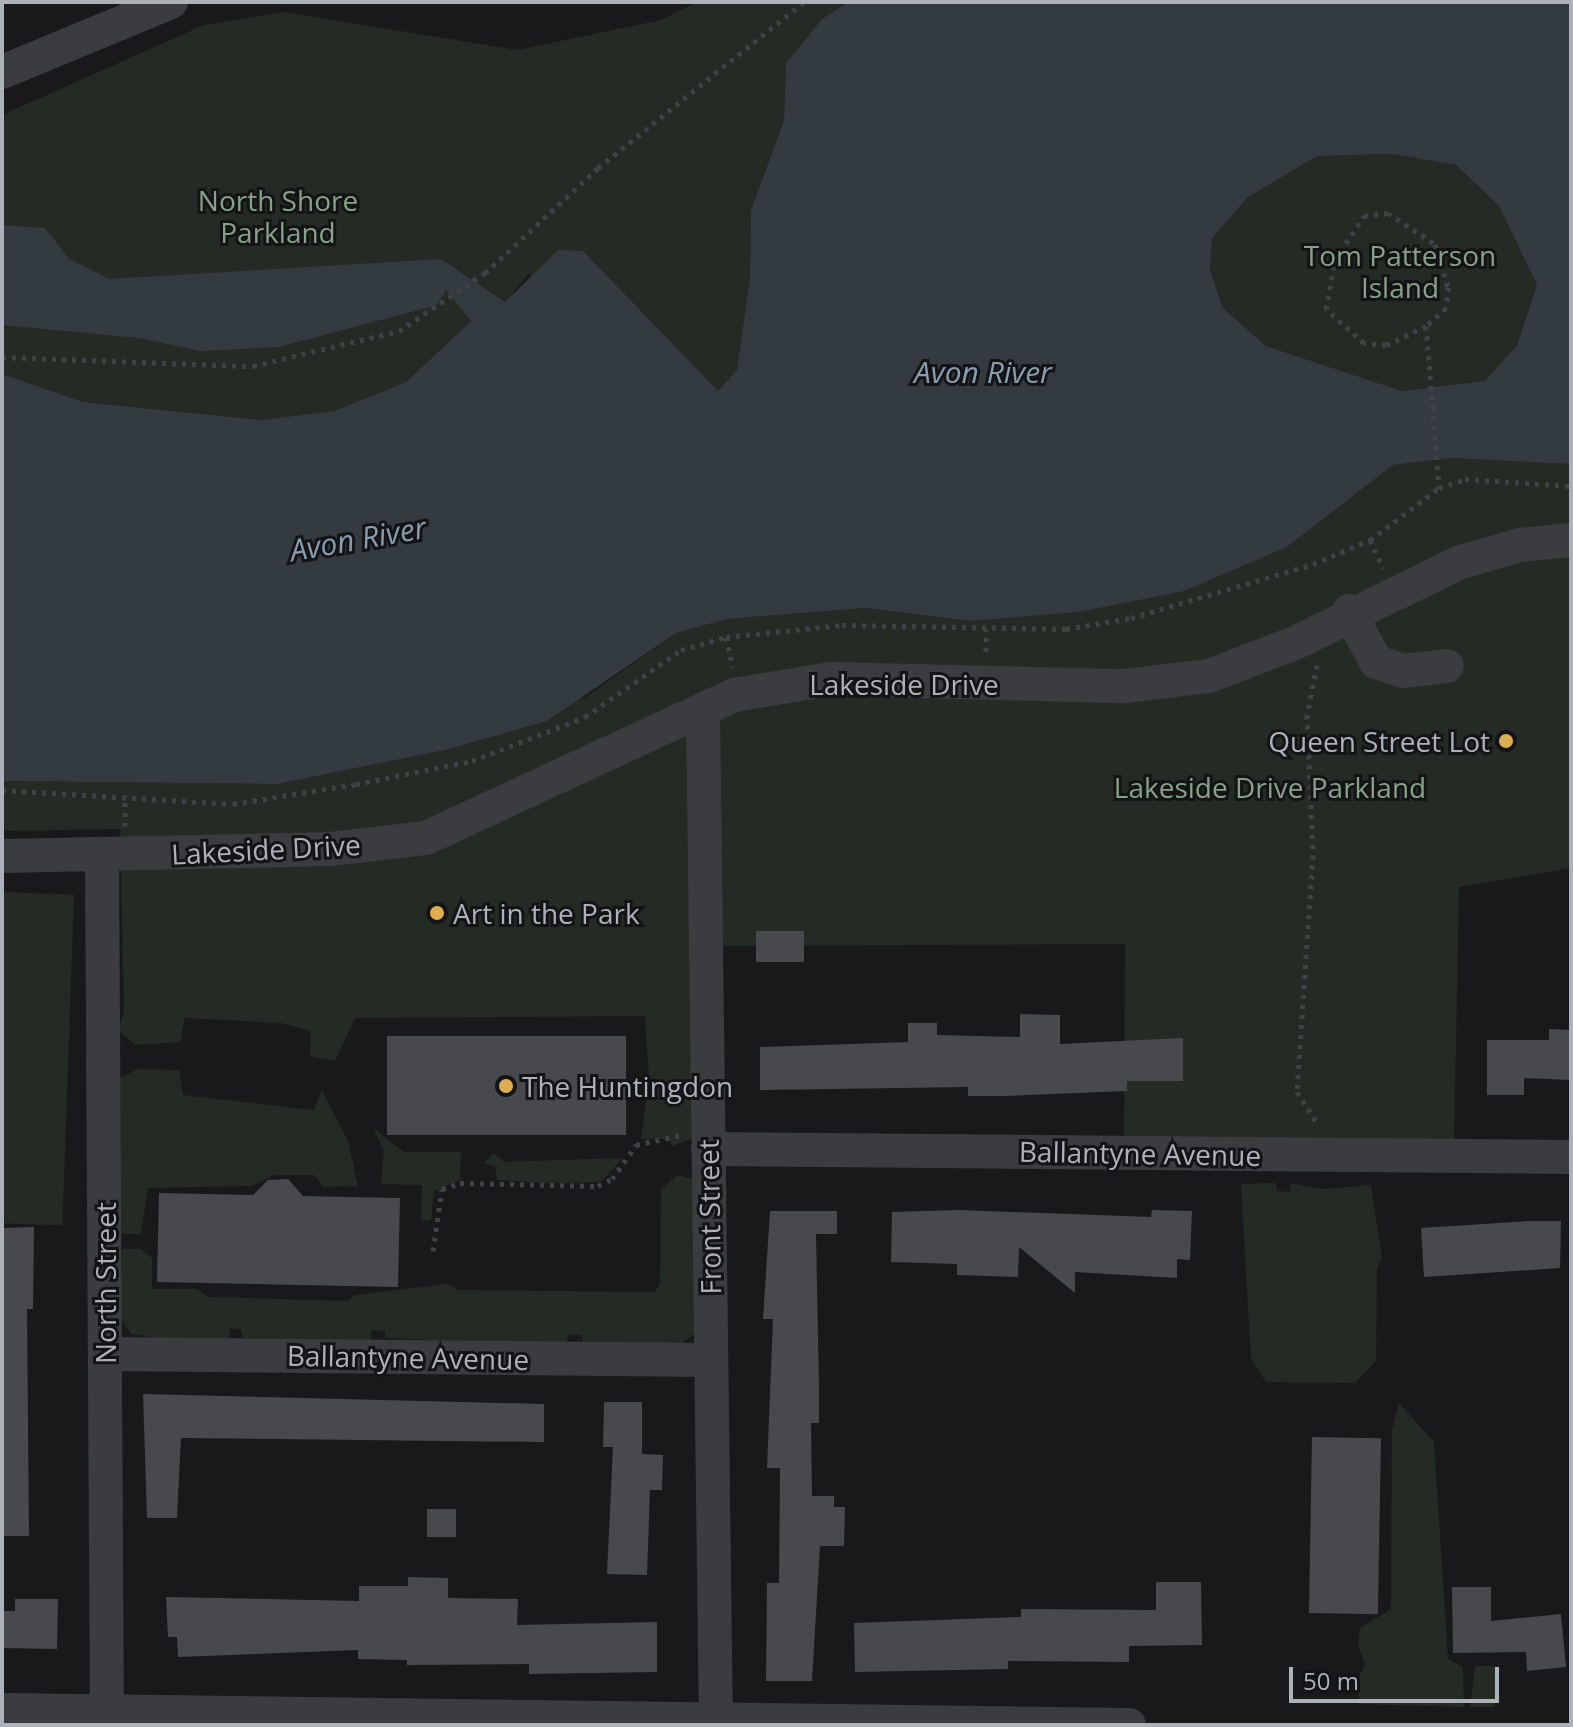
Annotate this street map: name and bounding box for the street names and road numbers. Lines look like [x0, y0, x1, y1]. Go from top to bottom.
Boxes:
street label: Lakeside Drive [809, 667, 999, 701]
street label: Lakeside Drive [170, 827, 362, 871]
street label: Ballantyne Avenue [1019, 1134, 1261, 1172]
street label: Front Street [691, 1139, 727, 1295]
street label: North Street [88, 1202, 122, 1364]
street label: Ballantyne Avenue [287, 1338, 529, 1376]

